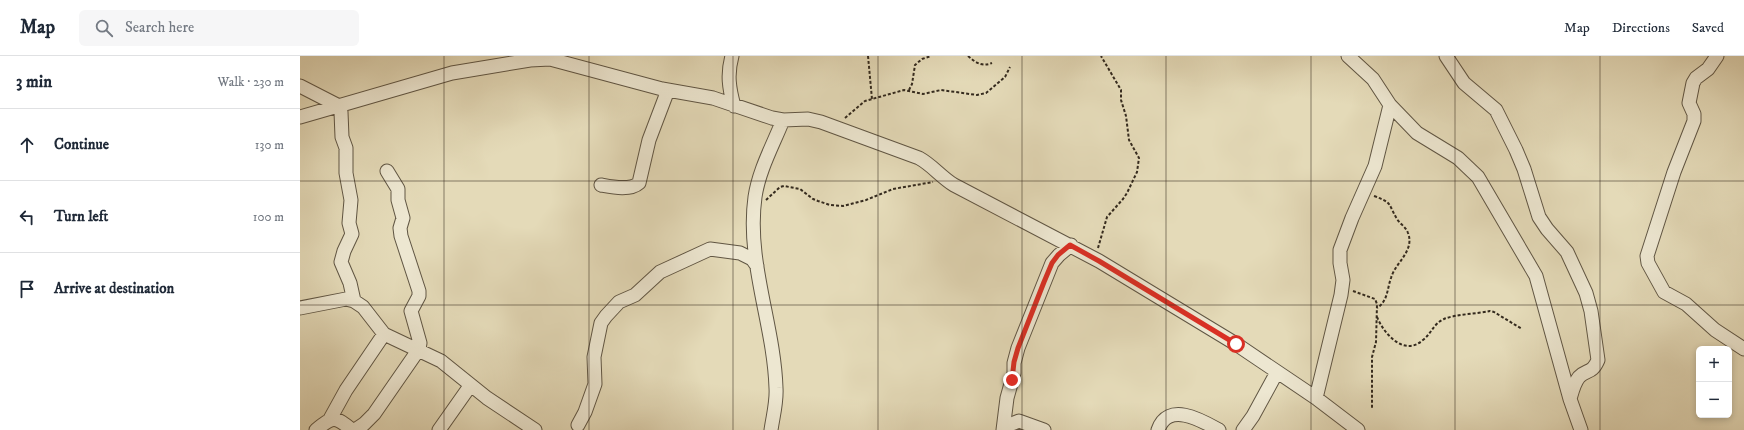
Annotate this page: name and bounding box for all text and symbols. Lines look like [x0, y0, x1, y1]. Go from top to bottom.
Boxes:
search box [79, 10, 359, 46]
text: Map [20, 16, 55, 39]
icon: search [93, 17, 115, 39]
text: Search here [125, 18, 194, 37]
text: Map [1564, 19, 1590, 37]
text: Directions [1612, 19, 1670, 37]
text: Saved [1692, 19, 1724, 37]
text: 3 min [16, 71, 52, 93]
text: Walk · 230 m [218, 74, 284, 90]
icon: ahead [16, 134, 38, 156]
text: Continue [54, 135, 109, 154]
text: 130 m [255, 137, 284, 153]
icon: left [16, 206, 38, 228]
text: Turn left [54, 207, 108, 226]
text: 100 m [253, 209, 284, 225]
icon: arrive [16, 278, 38, 300]
text: Arrive at destination [54, 279, 174, 298]
route start [1227, 335, 1245, 353]
map controls [1696, 346, 1732, 418]
button: + [1696, 346, 1732, 382]
route end [1003, 371, 1021, 389]
button: − [1696, 382, 1732, 418]

